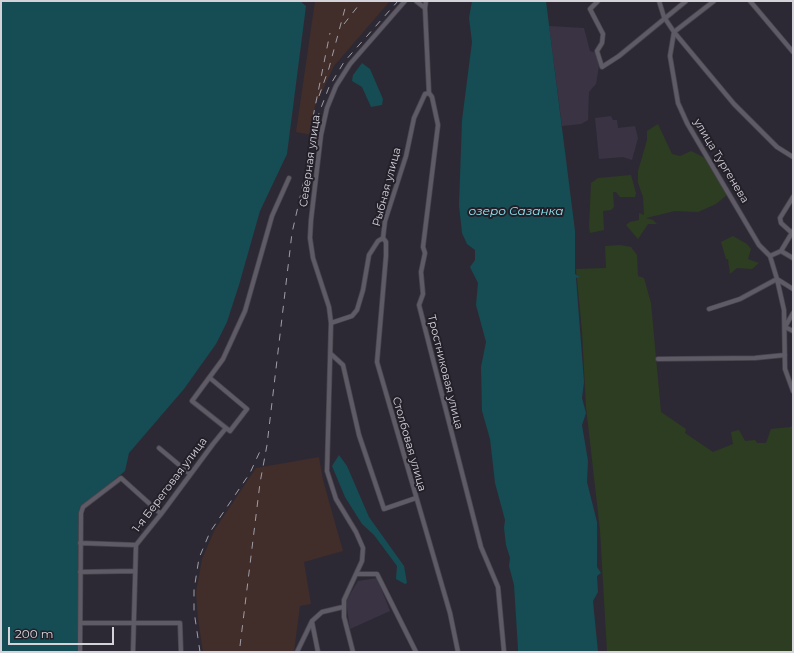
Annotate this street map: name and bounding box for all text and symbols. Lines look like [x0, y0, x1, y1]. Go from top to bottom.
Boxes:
street label: Северная улица [297, 114, 323, 208]
street label: улица Тургенева [691, 116, 751, 206]
street label: Рыбная улица [370, 146, 404, 228]
water label: озеро Сазанка [468, 204, 564, 218]
street label: Тростниковая улица [424, 313, 466, 431]
street label: Столбовая улица [389, 395, 429, 493]
street label: 1-я Береговая улица [130, 435, 210, 535]
scale bar [10, 619, 116, 645]
text: 200 m [15, 626, 54, 641]

